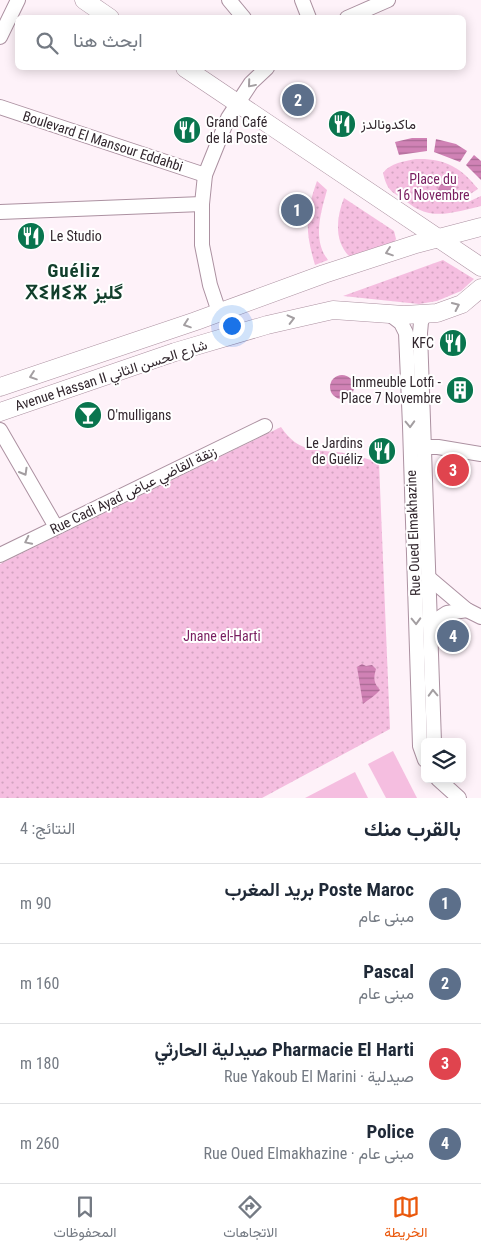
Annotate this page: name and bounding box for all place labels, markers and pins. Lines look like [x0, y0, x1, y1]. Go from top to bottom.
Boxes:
pin: 2 [282, 81, 314, 119]
restaurant icon: ماكدونالدز [327, 109, 357, 139]
place label: Grand Café de la Poste [206, 114, 268, 146]
restaurant icon: Grand Café de la Poste [172, 115, 202, 145]
place label: ماكدونالدز [360, 116, 416, 133]
pin: 1 [281, 191, 313, 229]
restaurant icon: Le Studio [16, 221, 46, 251]
place label: Le Studio [50, 228, 102, 244]
restaurant icon: KFC [438, 328, 468, 358]
place label: KFC [412, 335, 434, 351]
place label: Immeuble Lotfi - Place 7 Novembre [341, 374, 442, 406]
building icon: Immeuble Lotfi - Place 7 Novembre [445, 375, 475, 405]
bar icon: O'mulligans [73, 400, 103, 430]
place label: O'mulligans [107, 407, 171, 423]
place label: Le Jardins de Guéliz [306, 435, 363, 467]
restaurant icon: Le Jardins de Guéliz [367, 436, 397, 466]
pin: 3 [437, 451, 469, 489]
pin: 4 [437, 617, 469, 655]

